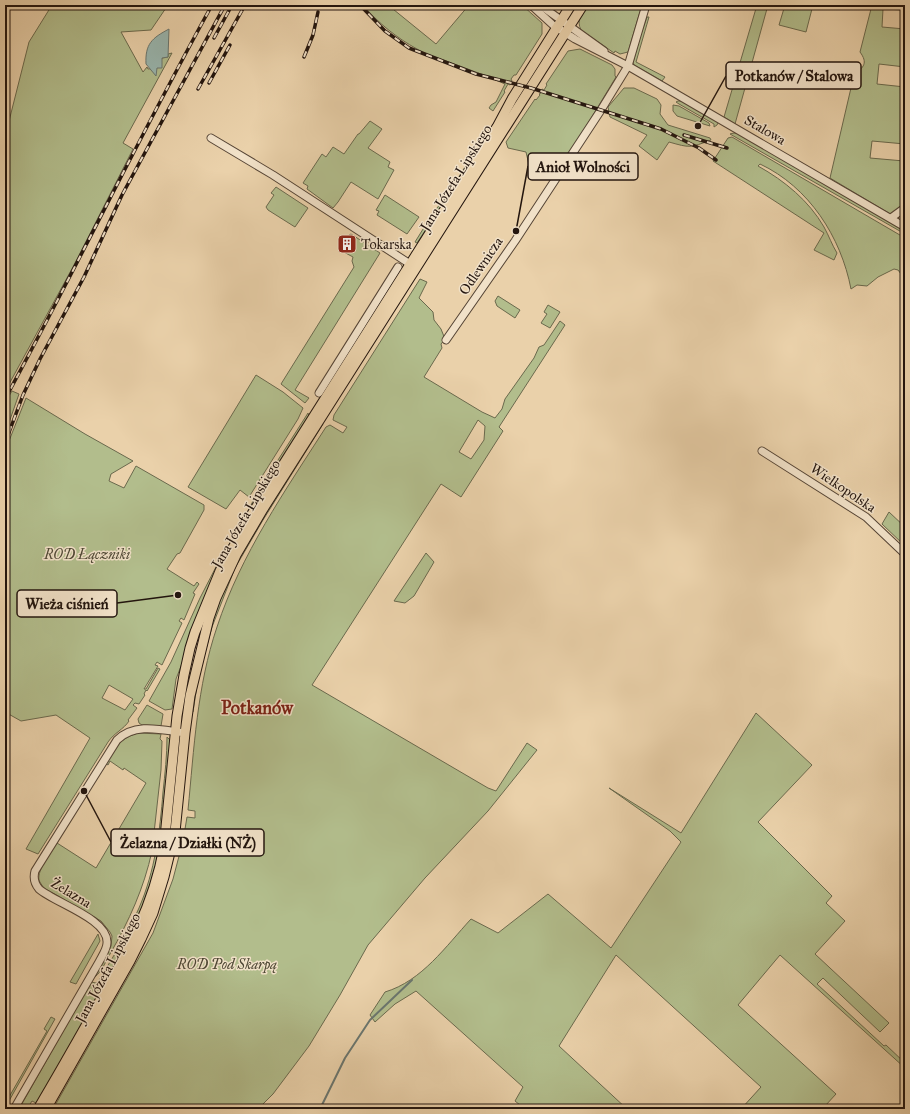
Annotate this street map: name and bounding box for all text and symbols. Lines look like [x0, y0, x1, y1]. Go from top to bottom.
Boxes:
callout: Potkanów / Stalowa [726, 62, 861, 89]
text: Potkanów / Stalowa [735, 67, 854, 85]
street label: Stalowa [741, 111, 789, 149]
street label: Jana Józefa Lipskiego [415, 122, 496, 237]
callout: Anioł Wolności [528, 153, 638, 180]
text: Anioł Wolności [535, 158, 631, 176]
building icon: Tokarska [336, 233, 358, 255]
street label: Odlewnicza [455, 234, 507, 298]
place label: Tokarska [361, 236, 412, 253]
street label: Jana Józefa Lipskiego [207, 457, 285, 573]
street label: Wielkopolska [807, 460, 879, 516]
park label: ROD Łączniki [43, 546, 130, 563]
callout: Wieża ciśnień [17, 590, 117, 617]
text: Wieża ciśnień [25, 595, 110, 613]
district label: Potkanów [221, 697, 294, 719]
callout: Żelazna / Działki (NŻ) [111, 829, 264, 856]
text: Żelazna / Działki (NŻ) [120, 833, 256, 853]
street label: Żelazna [48, 873, 95, 912]
street label: Jana Józefa Lipskiego [71, 910, 145, 1028]
park label: ROD Pod Skarpą [176, 956, 277, 974]

